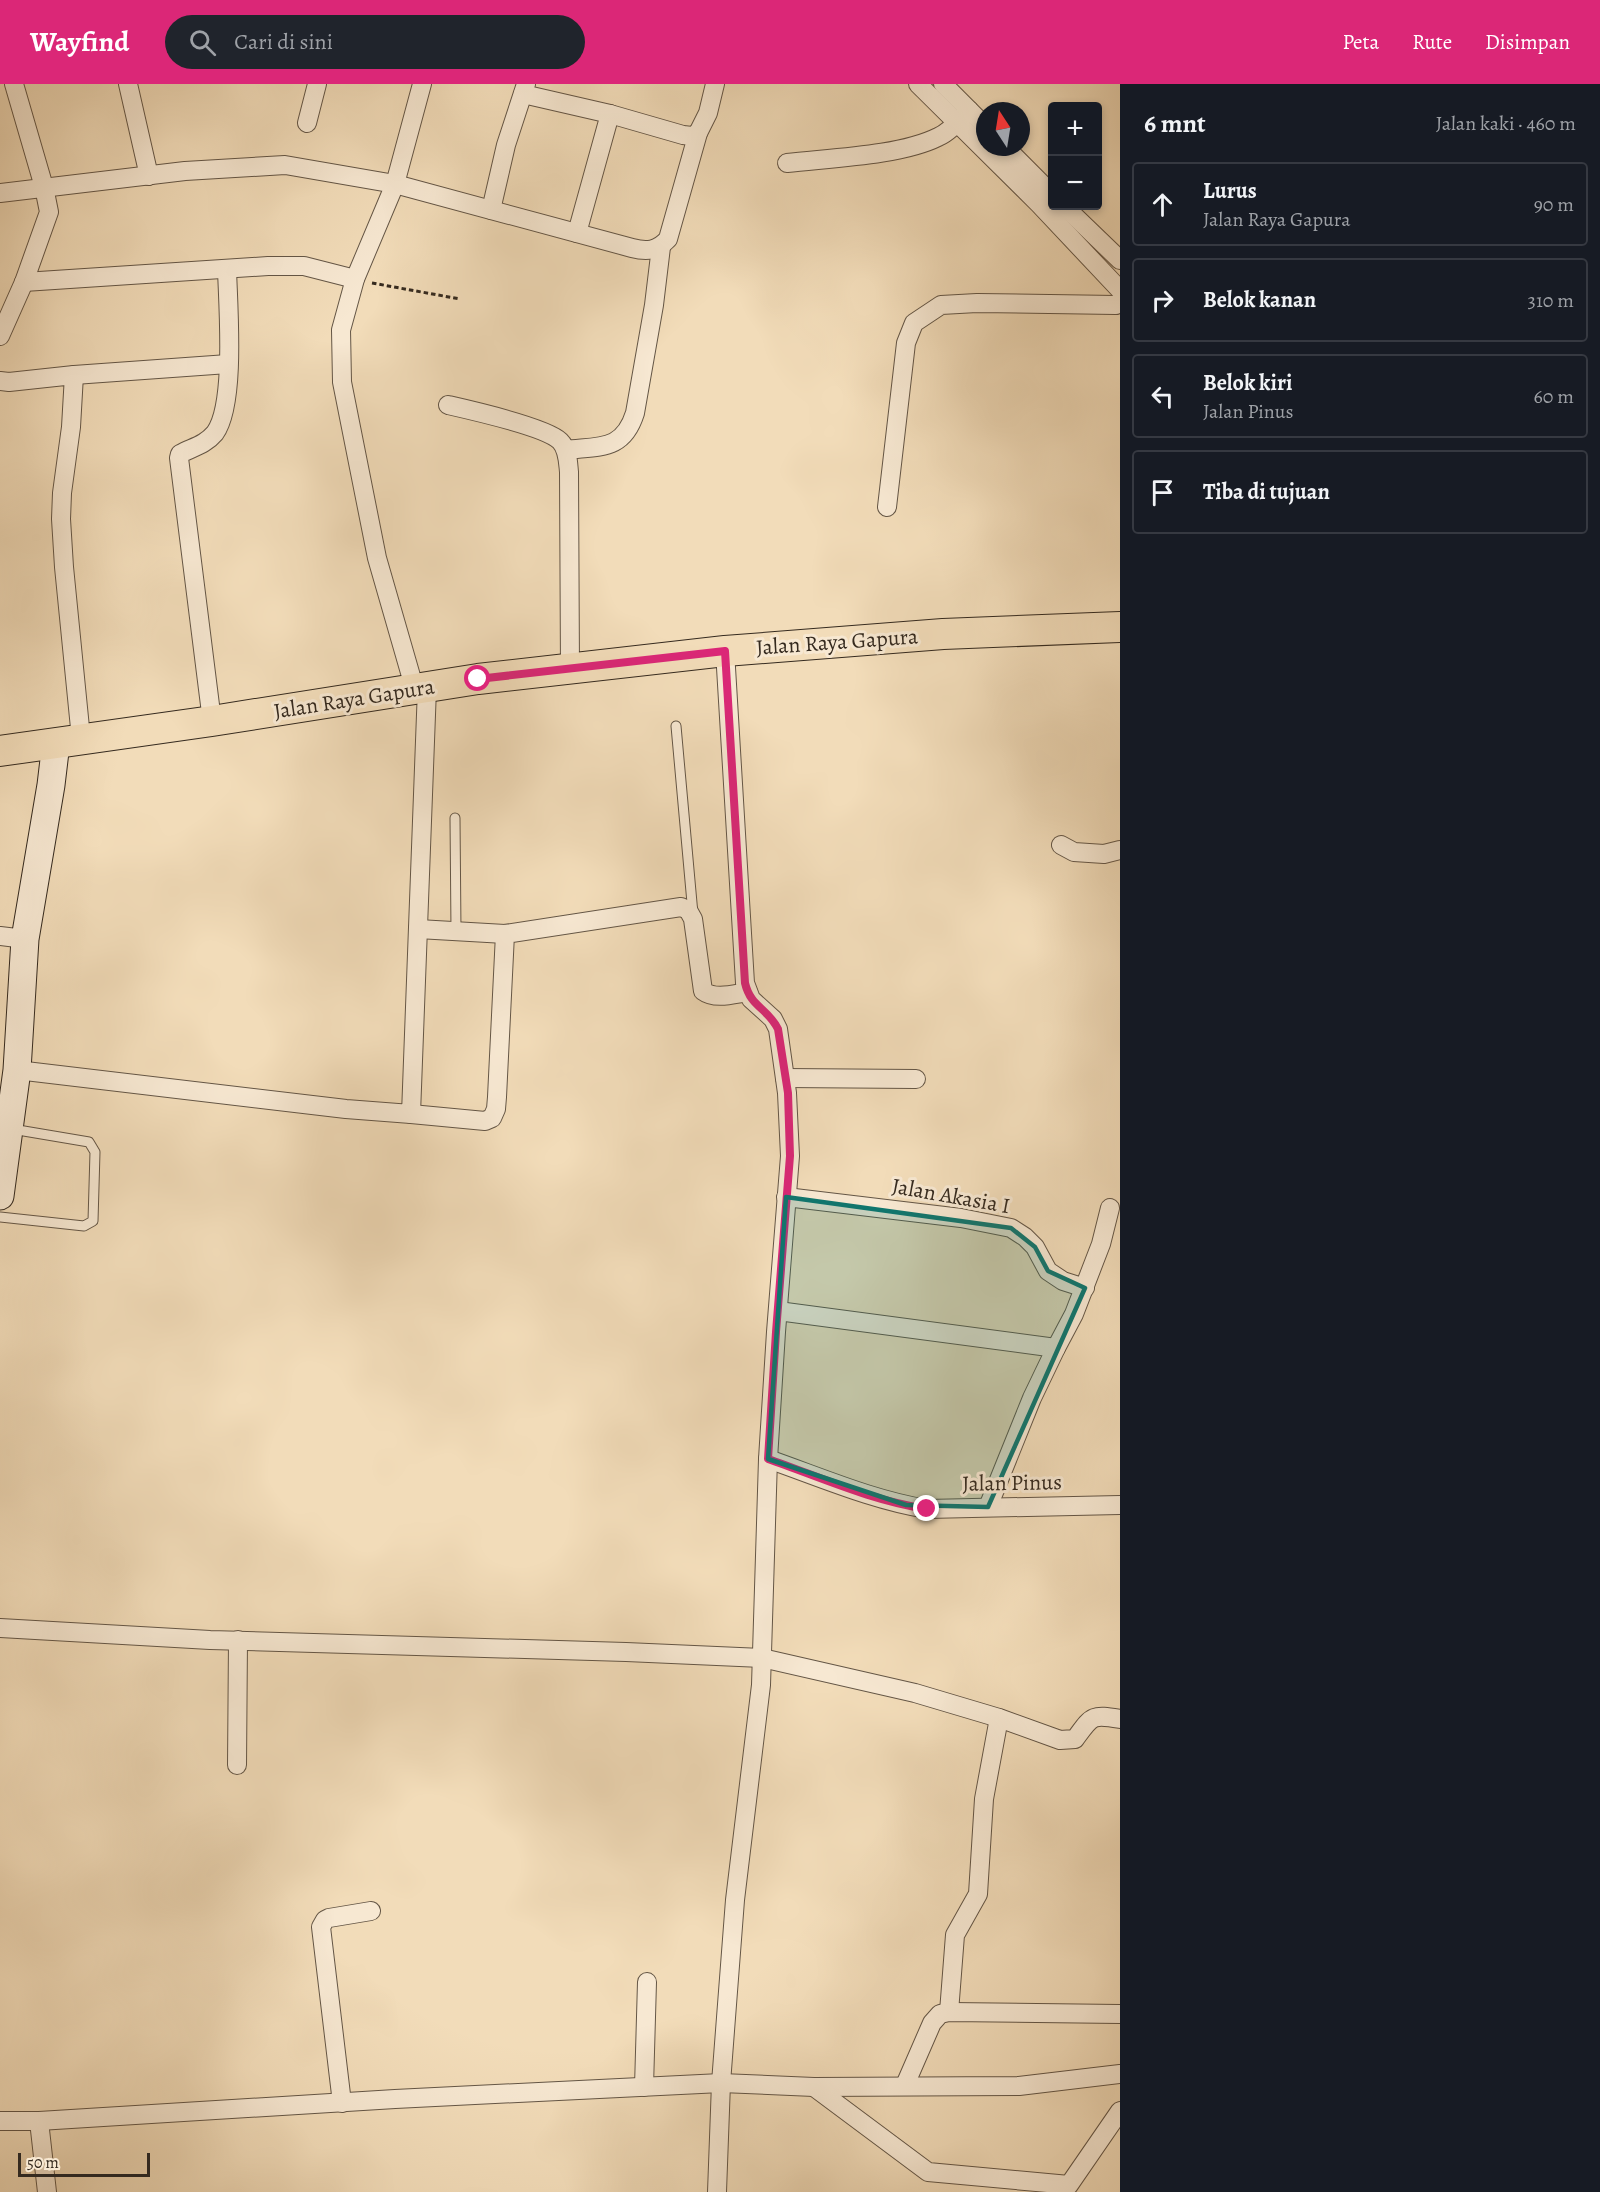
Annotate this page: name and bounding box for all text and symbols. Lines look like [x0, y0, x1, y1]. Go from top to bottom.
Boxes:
search box [165, 15, 585, 69]
text: Wayfind [30, 23, 129, 61]
icon: search [186, 26, 219, 59]
text: Cari di sini [234, 27, 333, 57]
text: Peta [1342, 28, 1379, 56]
text: Rute [1412, 28, 1452, 56]
text: Disimpan [1485, 28, 1570, 56]
north arrow [976, 102, 1030, 156]
map controls [1048, 102, 1102, 210]
button: + [1048, 102, 1102, 156]
text: 6 mnt [1144, 106, 1206, 141]
text: Jalan kaki · 460 m [1436, 110, 1576, 137]
button: − [1048, 156, 1102, 210]
text: Lurus [1203, 176, 1257, 206]
icon: ahead [1146, 188, 1179, 221]
text: 90 m [1534, 191, 1574, 218]
text: Jalan Raya Gapura [1203, 206, 1351, 233]
icon: right [1146, 284, 1179, 317]
text: Belok kanan [1203, 285, 1316, 315]
text: 310 m [1528, 287, 1574, 314]
text: Belok kiri [1203, 368, 1292, 398]
icon: left [1146, 380, 1179, 413]
text: 60 m [1534, 383, 1574, 410]
text: Jalan Pinus [1203, 398, 1294, 425]
icon: arrive [1146, 476, 1179, 509]
text: Tiba di tujuan [1203, 477, 1330, 507]
street label: Jalan Raya Gapura [755, 621, 920, 663]
route start [464, 665, 490, 691]
street label: Jalan Raya Gapura [271, 671, 437, 727]
street label: Jalan Akasia I [890, 1171, 1012, 1221]
street label: Jalan Pinus [962, 1467, 1062, 1499]
route end [913, 1495, 939, 1521]
scale bar [18, 2150, 150, 2178]
text: 50 m [27, 2152, 59, 2174]

